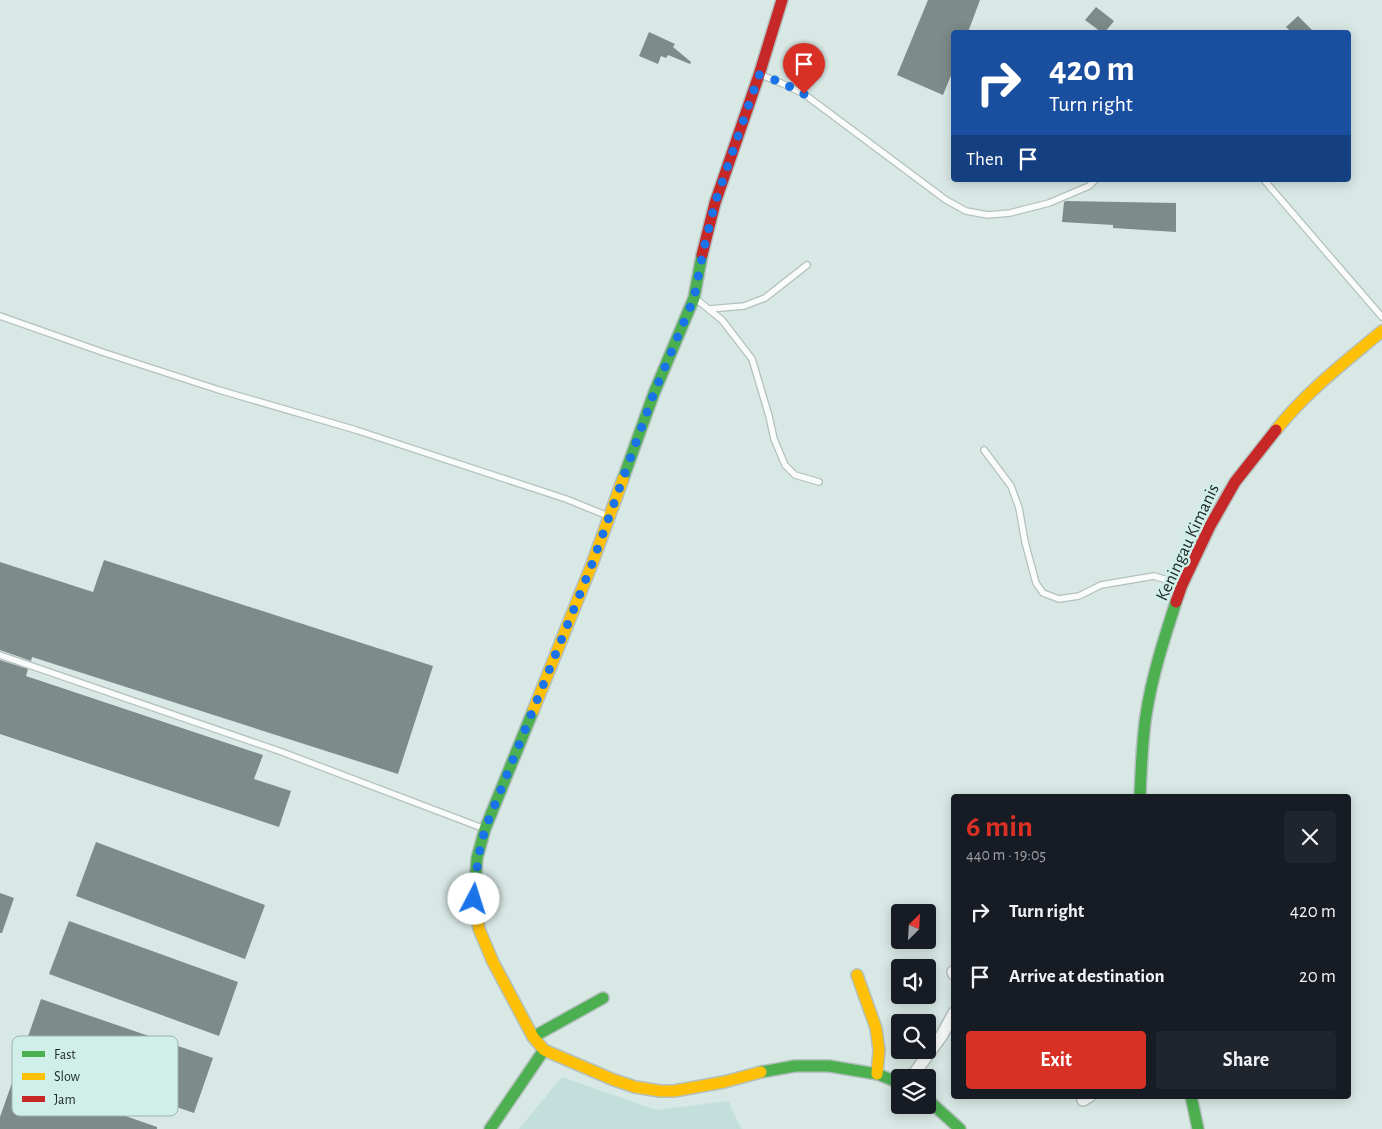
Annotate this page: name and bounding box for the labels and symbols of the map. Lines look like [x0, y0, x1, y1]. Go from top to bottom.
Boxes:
pin [783, 43, 825, 94]
street label: Keningau Kimanis [1153, 481, 1223, 604]
position arrow [447, 872, 499, 924]
north arrow [891, 904, 936, 949]
legend [12, 1036, 178, 1116]
text: Fast [54, 1048, 76, 1062]
text: Slow [54, 1070, 81, 1084]
text: Jam [54, 1093, 76, 1107]

